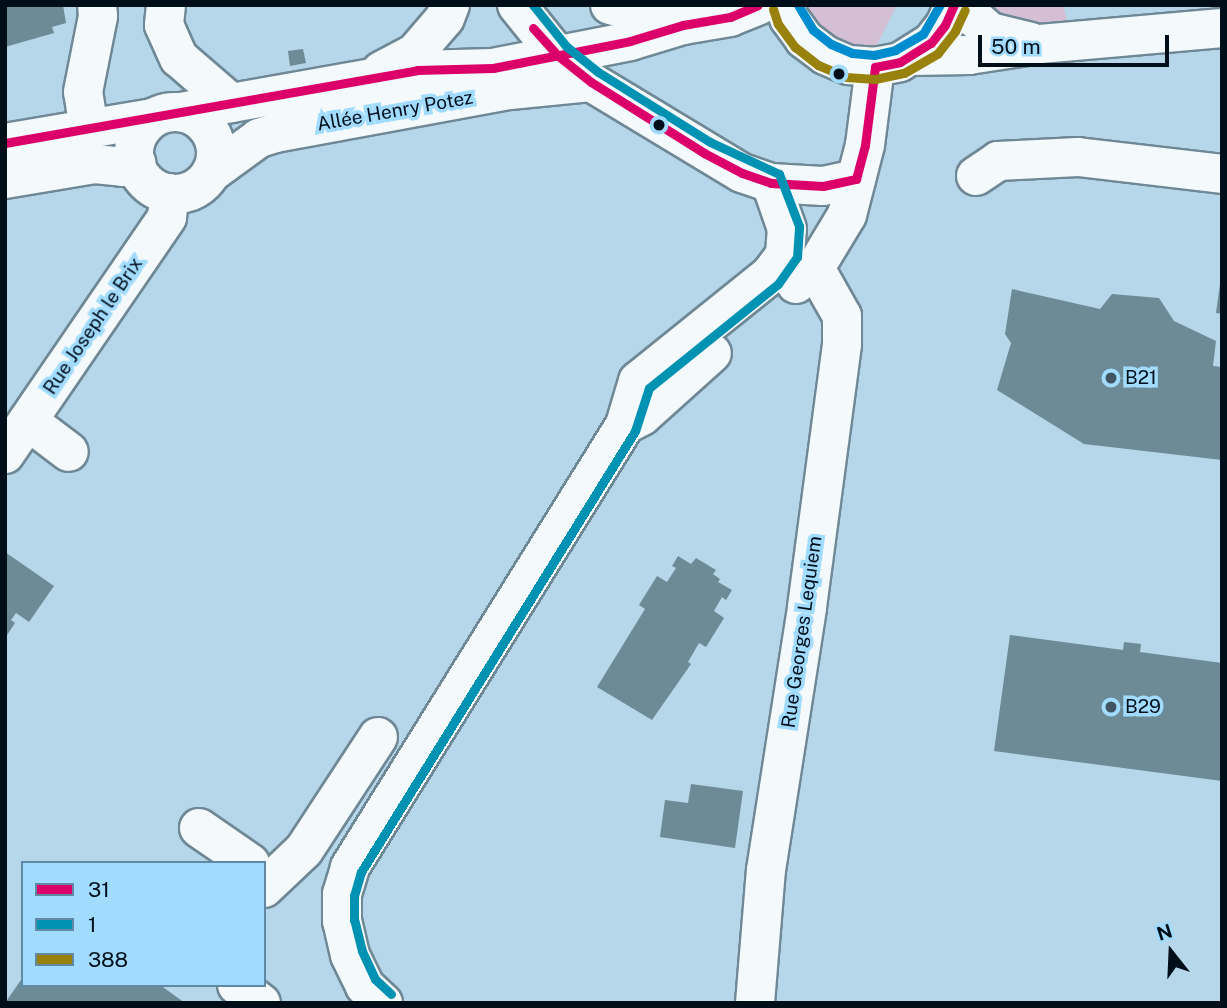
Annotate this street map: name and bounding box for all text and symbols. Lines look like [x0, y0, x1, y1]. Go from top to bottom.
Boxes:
scale bar [982, 21, 1173, 65]
text: 50 m [991, 34, 1041, 59]
unlabelled marker [832, 67, 846, 81]
street label: Allée Henry Potez [315, 86, 475, 136]
unlabelled marker [652, 118, 666, 132]
street label: Rue Joseph le Brix [39, 253, 147, 399]
place label: B21 [1125, 367, 1157, 389]
marker: B21 [1103, 370, 1119, 386]
street label: Rue Georges Lequiem [777, 534, 827, 730]
place label: B29 [1125, 696, 1161, 718]
marker: B29 [1103, 699, 1119, 715]
legend [21, 861, 266, 987]
text: 31 [88, 877, 110, 902]
text: 1 [88, 912, 97, 937]
north arrow [1136, 917, 1206, 987]
text: N [1154, 919, 1175, 945]
text: 388 [88, 947, 128, 972]

